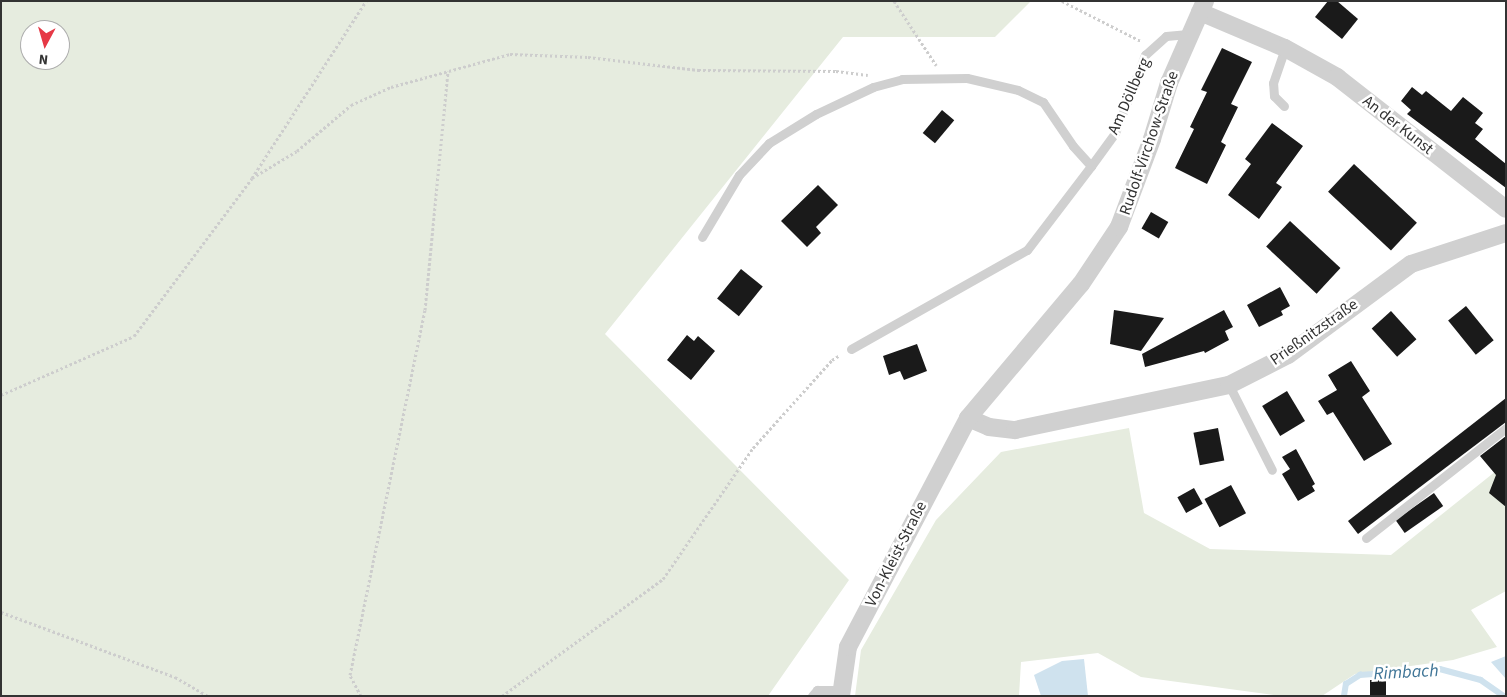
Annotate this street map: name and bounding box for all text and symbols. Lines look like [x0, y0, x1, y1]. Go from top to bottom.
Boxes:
north arrow [20, 20, 70, 70]
text: N [38, 48, 49, 69]
street label: Am Döllberg [1104, 55, 1154, 137]
street label: Rudolf-Virchow-Straße [1115, 69, 1183, 217]
street label: An der Kunst [1359, 91, 1437, 159]
street label: Prießnitzstraße [1266, 295, 1362, 369]
street label: Von-Kleist-Straße [861, 498, 931, 610]
water label: Rimbach [1373, 661, 1439, 685]

